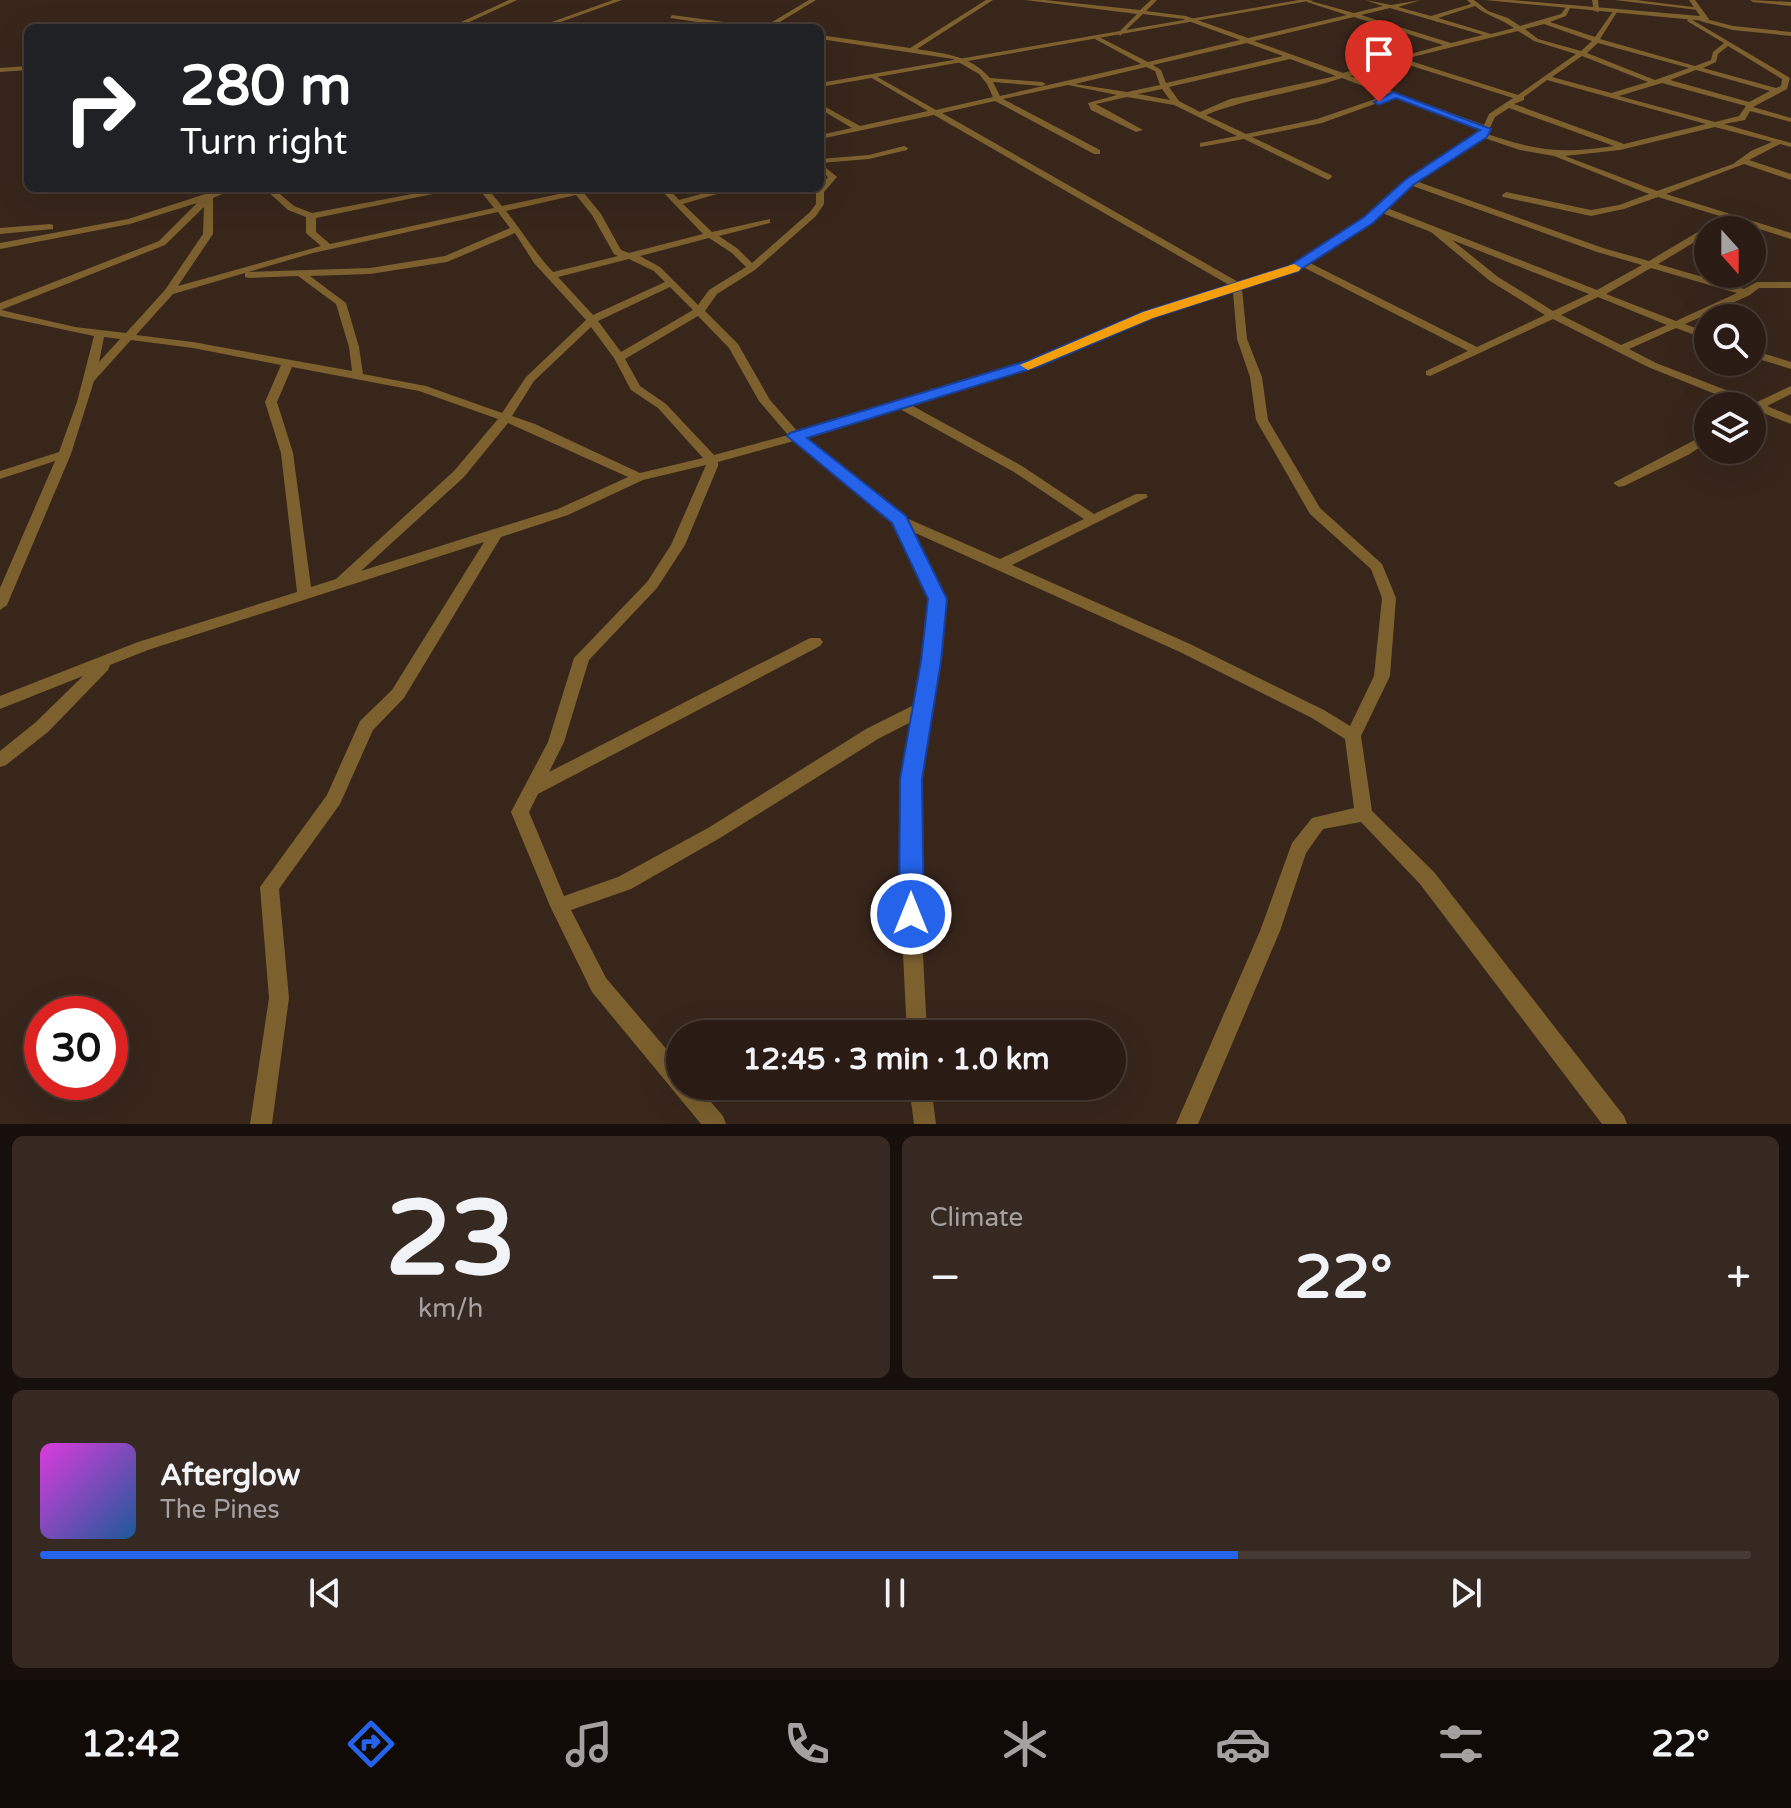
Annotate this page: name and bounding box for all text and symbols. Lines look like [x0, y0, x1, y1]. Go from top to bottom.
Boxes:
pin [1345, 20, 1413, 102]
icon: arrive [1357, 32, 1401, 76]
text: 280 m [180, 53, 351, 120]
icon: right [48, 56, 152, 160]
text: Turn right [180, 121, 347, 164]
north arrow [1694, 216, 1766, 288]
map controls [1694, 216, 1766, 464]
button: search [1694, 304, 1766, 376]
button: layers [1694, 392, 1766, 464]
position arrow [869, 872, 953, 956]
speed limit sign: 30 [24, 996, 128, 1100]
text: 12:45 · 3 min · 1.0 km [742, 1041, 1050, 1078]
text: 23 [385, 1178, 516, 1303]
text: Climate [930, 1202, 1023, 1233]
text: 22° [1295, 1242, 1393, 1314]
text: − [930, 1252, 961, 1305]
text: + [1726, 1252, 1751, 1305]
text: km/h [418, 1293, 483, 1324]
text: Afterglow [160, 1457, 300, 1494]
text: The Pines [160, 1494, 280, 1525]
icon: previous [303, 1571, 347, 1615]
icon: pause [873, 1571, 917, 1615]
icon: next [1444, 1571, 1488, 1615]
icon: directions [343, 1716, 399, 1772]
icon: music [561, 1716, 617, 1772]
icon: phone [779, 1716, 835, 1772]
icon: climate [997, 1716, 1053, 1772]
icon: car [1215, 1716, 1271, 1772]
icon: filters [1433, 1716, 1489, 1772]
text: 12:42 [81, 1723, 181, 1766]
text: 22° [1651, 1723, 1710, 1766]

